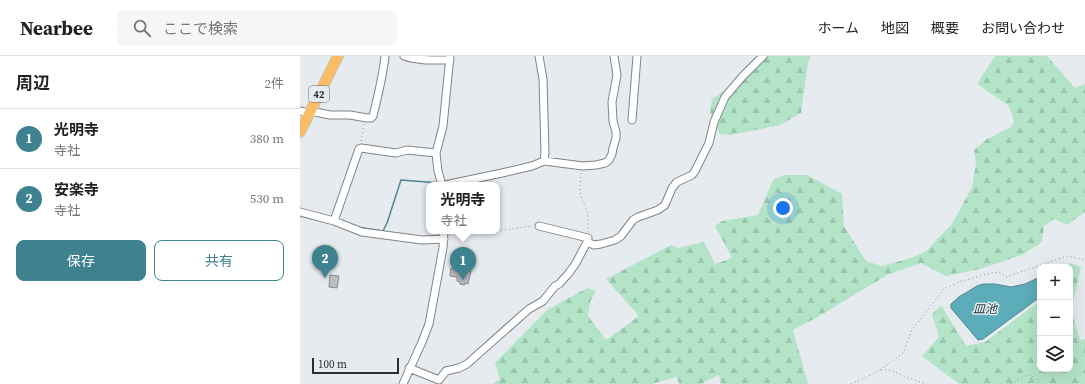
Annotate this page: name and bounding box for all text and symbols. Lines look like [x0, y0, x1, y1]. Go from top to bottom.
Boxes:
search box [117, 10, 397, 46]
text: Nearbee [20, 15, 93, 41]
icon: search [131, 17, 153, 39]
text: ここで検索 [163, 18, 238, 39]
text: ホーム [817, 18, 859, 38]
text: 地図 [881, 18, 909, 38]
text: 概要 [931, 18, 959, 38]
text: お問い合わせ [981, 18, 1065, 38]
text: 周辺 [16, 71, 50, 95]
text: 2件 [264, 75, 284, 92]
road number: 42 [309, 86, 329, 102]
text: 光明寺 [54, 119, 99, 140]
text: 1 [25, 130, 33, 147]
text: 380 m [250, 130, 284, 147]
text: 寺社 [54, 142, 80, 159]
text: 安楽寺 [54, 179, 99, 200]
popup [426, 182, 500, 234]
text: 光明寺 [440, 189, 486, 210]
text: 2 [25, 190, 33, 207]
text: 530 m [250, 190, 284, 207]
your location [773, 198, 793, 218]
text: 寺社 [54, 202, 80, 219]
text: 寺社 [440, 212, 467, 229]
button: 保存 [16, 240, 146, 281]
button: 共有 [154, 240, 284, 281]
pin: 2 [312, 245, 338, 278]
pin: 1 [450, 247, 476, 280]
map controls [1037, 264, 1073, 372]
button: + [1037, 264, 1073, 300]
button: − [1037, 300, 1073, 336]
water label: 皿池 [973, 301, 998, 317]
button: layers [1037, 336, 1073, 372]
scale bar [312, 356, 399, 375]
text: 100 m [318, 357, 347, 372]

